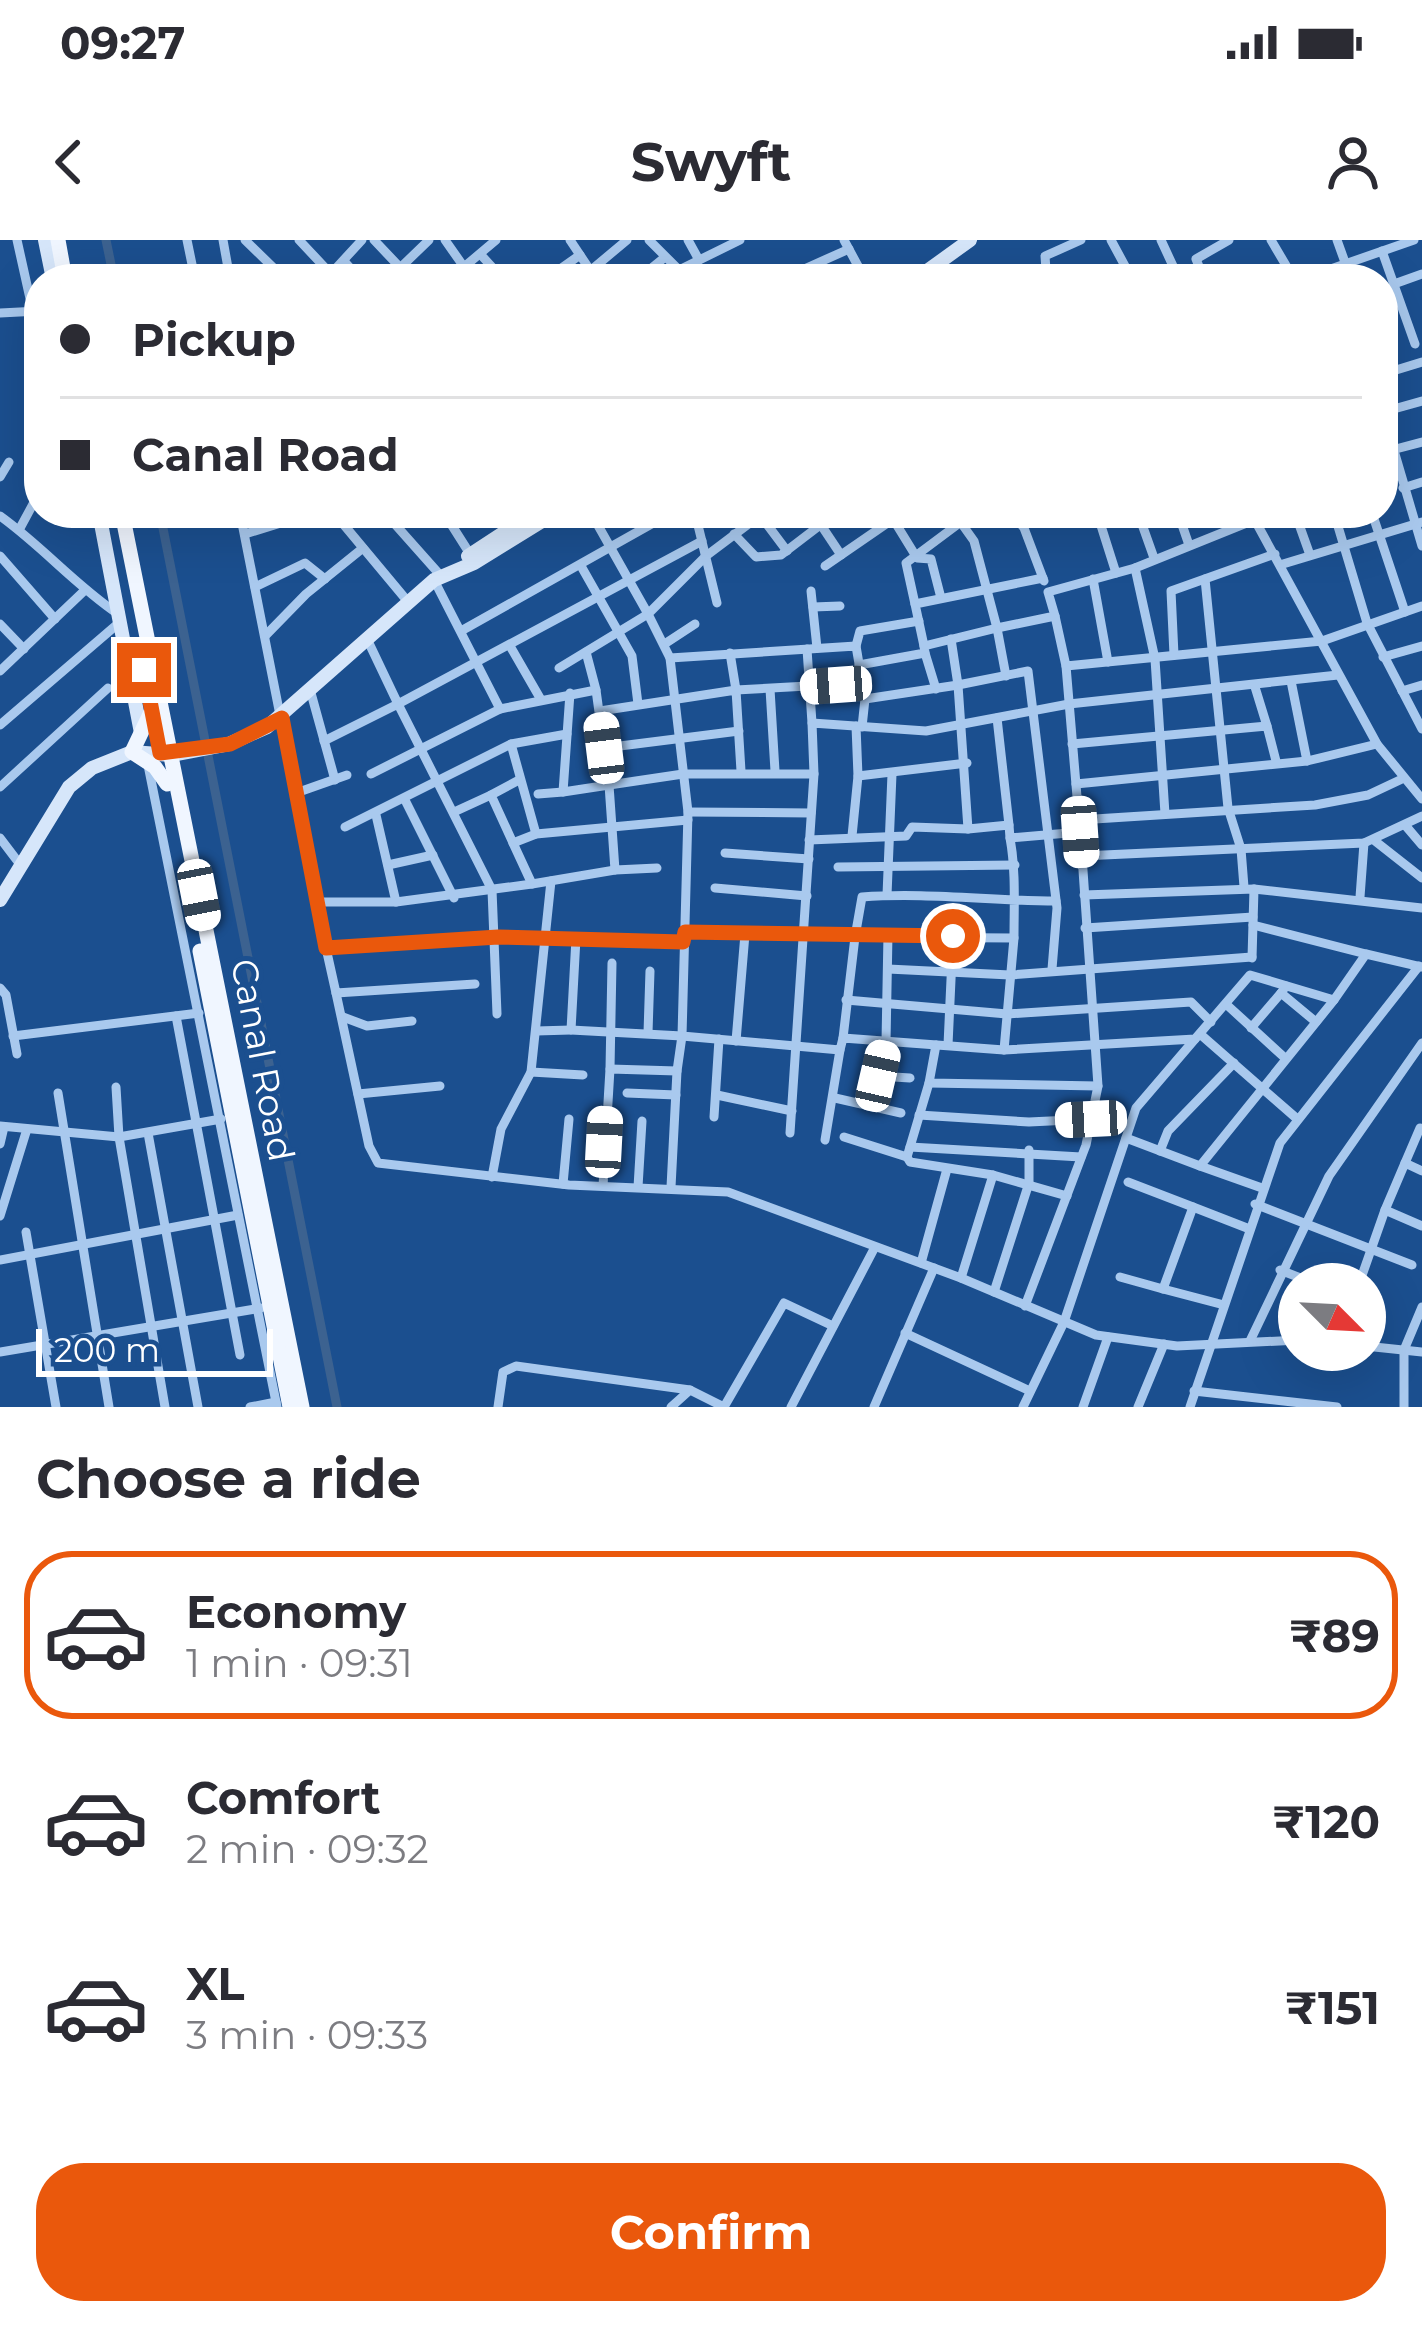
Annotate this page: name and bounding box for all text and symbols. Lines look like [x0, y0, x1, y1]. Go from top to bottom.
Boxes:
text: 09:27 [60, 15, 185, 70]
icon: back [36, 129, 102, 195]
text: Swyft [631, 129, 791, 195]
icon: person [1320, 129, 1386, 195]
text: Pickup [132, 312, 296, 367]
text: Canal Road [132, 427, 399, 482]
route end [117, 643, 171, 697]
car [799, 665, 873, 705]
car [582, 710, 626, 786]
car [1060, 795, 1100, 869]
car [174, 856, 224, 934]
route start [926, 909, 980, 963]
street label: Canal Road [222, 955, 304, 1165]
car [852, 1037, 904, 1115]
car [1054, 1099, 1128, 1139]
car [584, 1105, 624, 1179]
north arrow [1278, 1263, 1386, 1371]
map controls [1278, 1263, 1386, 1371]
scale bar [36, 1323, 273, 1376]
text: 200 m [54, 1330, 160, 1370]
text: Choose a ride [36, 1446, 421, 1512]
icon: car [42, 1581, 150, 1689]
text: Economy [186, 1584, 406, 1639]
text: ₹89 [1289, 1608, 1380, 1663]
text: 1 min · 09:31 [186, 1639, 413, 1687]
icon: car [42, 1767, 150, 1875]
text: Comfort [186, 1770, 381, 1825]
text: ₹120 [1272, 1794, 1380, 1849]
text: 2 min · 09:32 [186, 1825, 429, 1873]
icon: car [42, 1953, 150, 2061]
text: XL [186, 1956, 244, 2011]
text: ₹151 [1285, 1980, 1380, 2035]
text: 3 min · 09:33 [186, 2011, 428, 2059]
button: Confirm [36, 2163, 1386, 2301]

